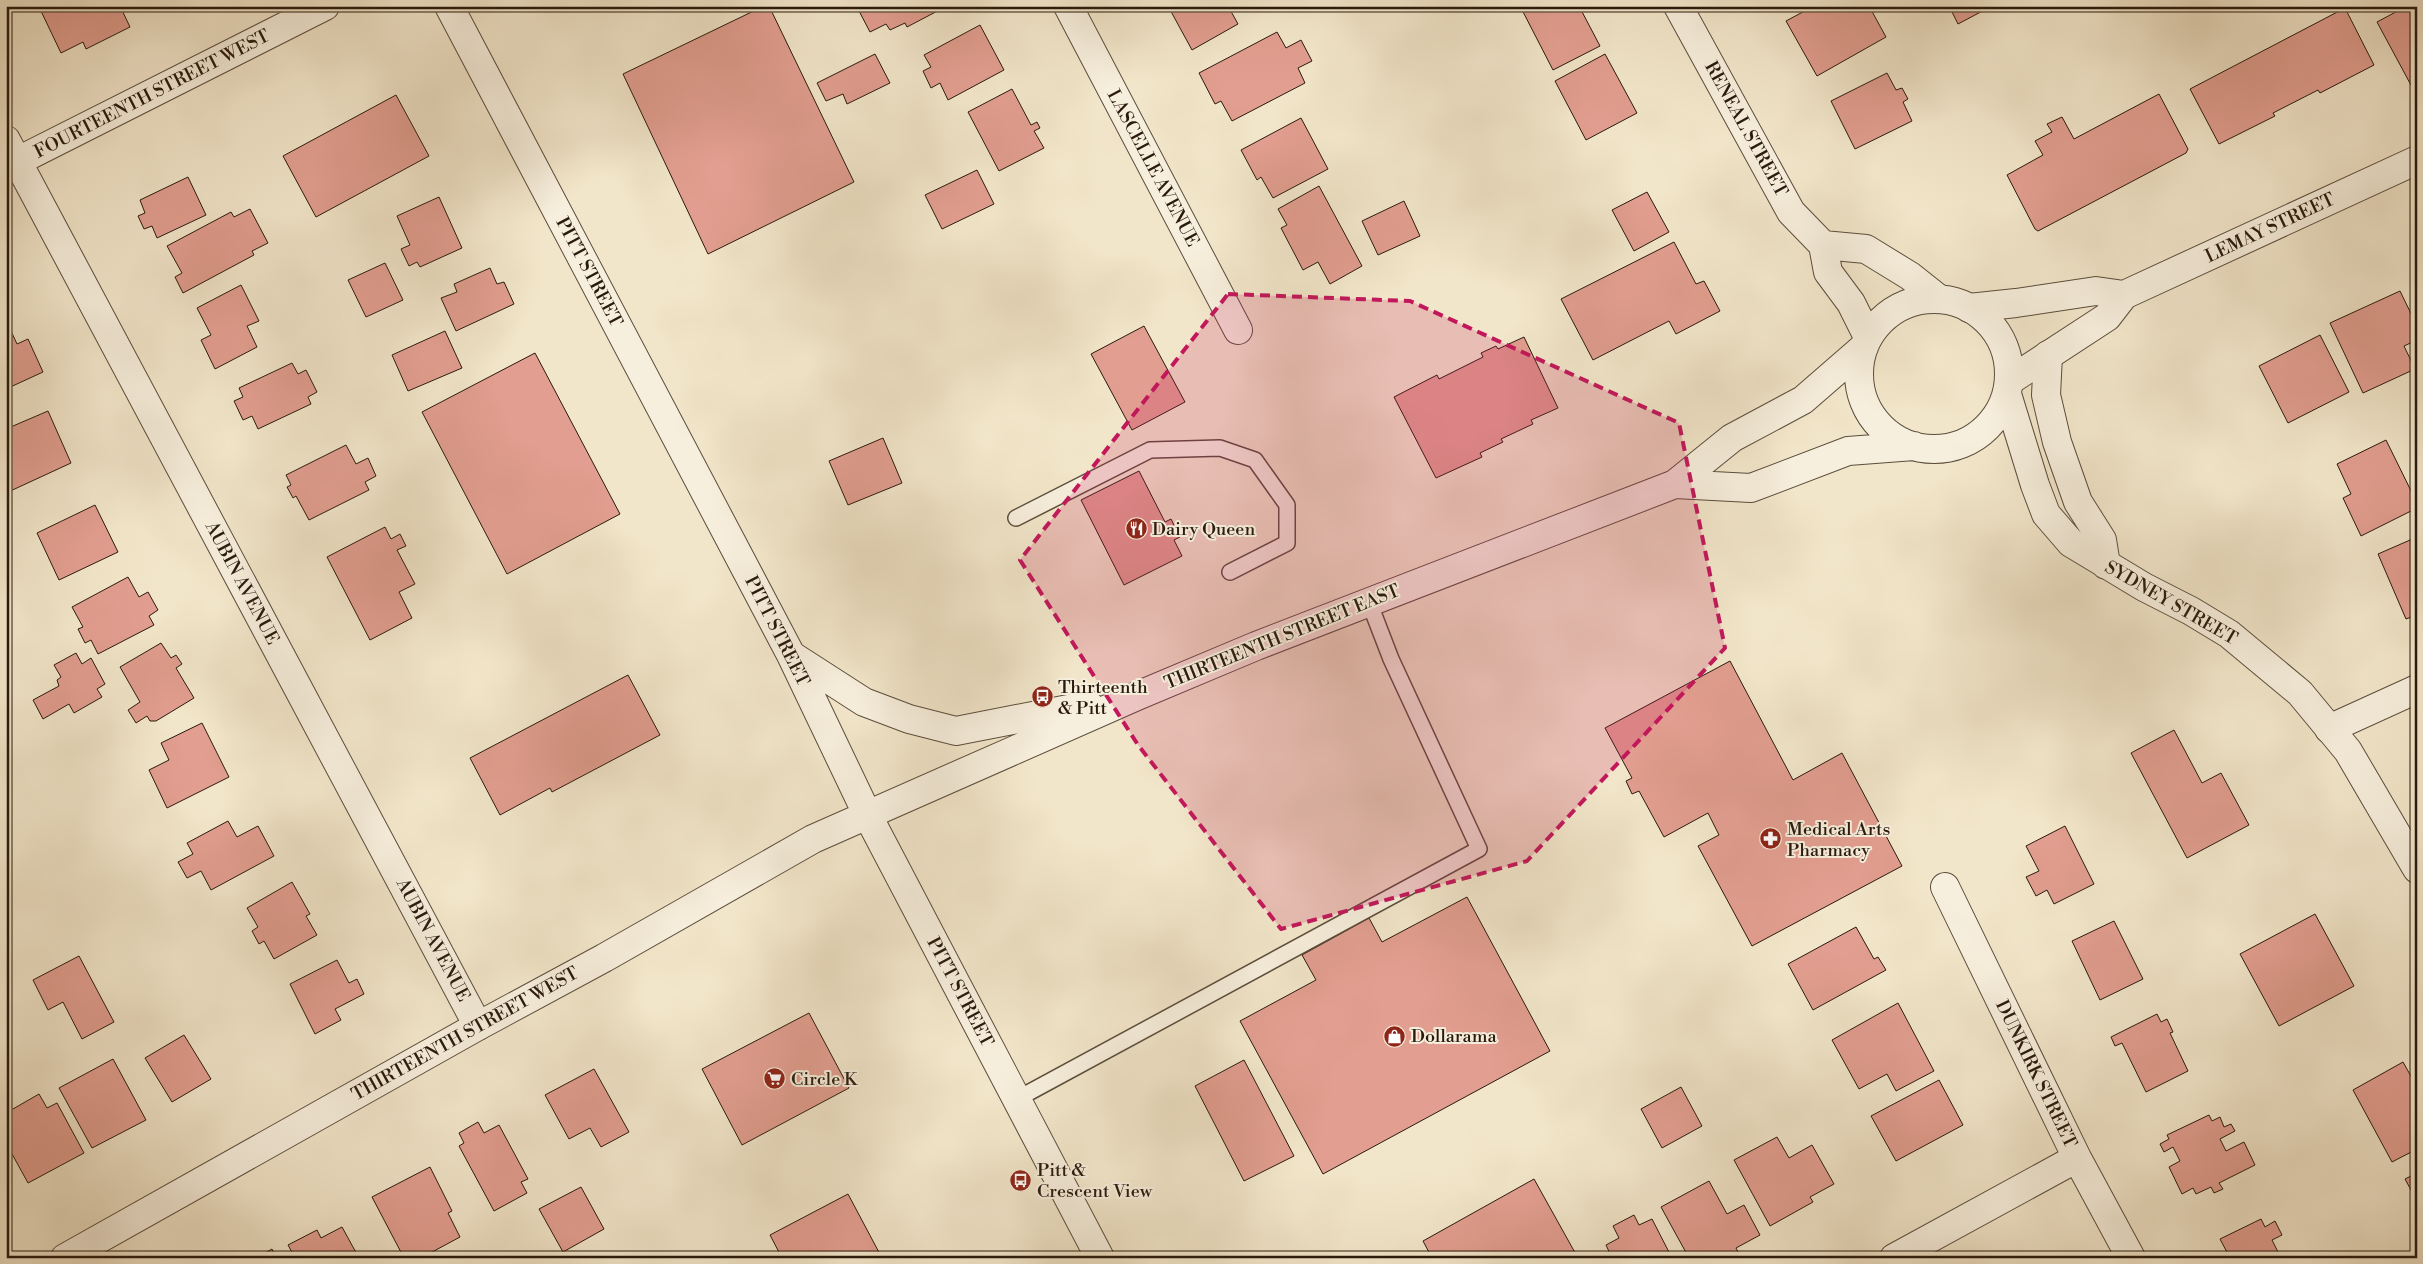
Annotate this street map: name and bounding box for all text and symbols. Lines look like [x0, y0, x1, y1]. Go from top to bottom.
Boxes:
street label: FOURTEENTH STREET WEST [30, 24, 274, 164]
street label: RENEAL STREET [1699, 57, 1793, 201]
street label: LASCELLE AVENUE [1102, 85, 1204, 251]
street label: LEMAY STREET [2202, 188, 2339, 268]
street label: PITT STREET [550, 213, 628, 331]
street label: AUBIN AVENUE [199, 517, 284, 648]
restaurant icon: Dairy Queen [1124, 517, 1148, 541]
place label: Dairy Queen [1152, 518, 1255, 541]
street label: SYDNEY STREET [2101, 556, 2242, 650]
street label: PITT STREET [739, 572, 815, 690]
street label: THIRTEENTH STREET EAST [1161, 579, 1403, 695]
place label: Thirteenth & Pitt [1058, 676, 1148, 720]
bus stop icon: Thirteenth & Pitt [1030, 685, 1054, 709]
place label: Medical Arts Pharmacy [1787, 818, 1890, 862]
pharmacy icon: Medical Arts Pharmacy [1759, 827, 1783, 851]
street label: AUBIN AVENUE [390, 874, 475, 1005]
street label: PITT STREET [921, 933, 999, 1051]
street label: THIRTEENTH STREET WEST [347, 962, 583, 1106]
street label: DUNKIRK STREET [1990, 996, 2082, 1152]
shop icon: Dollarama [1383, 1024, 1407, 1048]
place label: Dollarama [1411, 1025, 1497, 1048]
supermarket icon: Circle K [763, 1067, 787, 1091]
place label: Circle K [791, 1068, 859, 1091]
place label: Pitt & Crescent View [1037, 1159, 1153, 1203]
bus stop icon: Pitt & Crescent View [1009, 1168, 1033, 1192]

